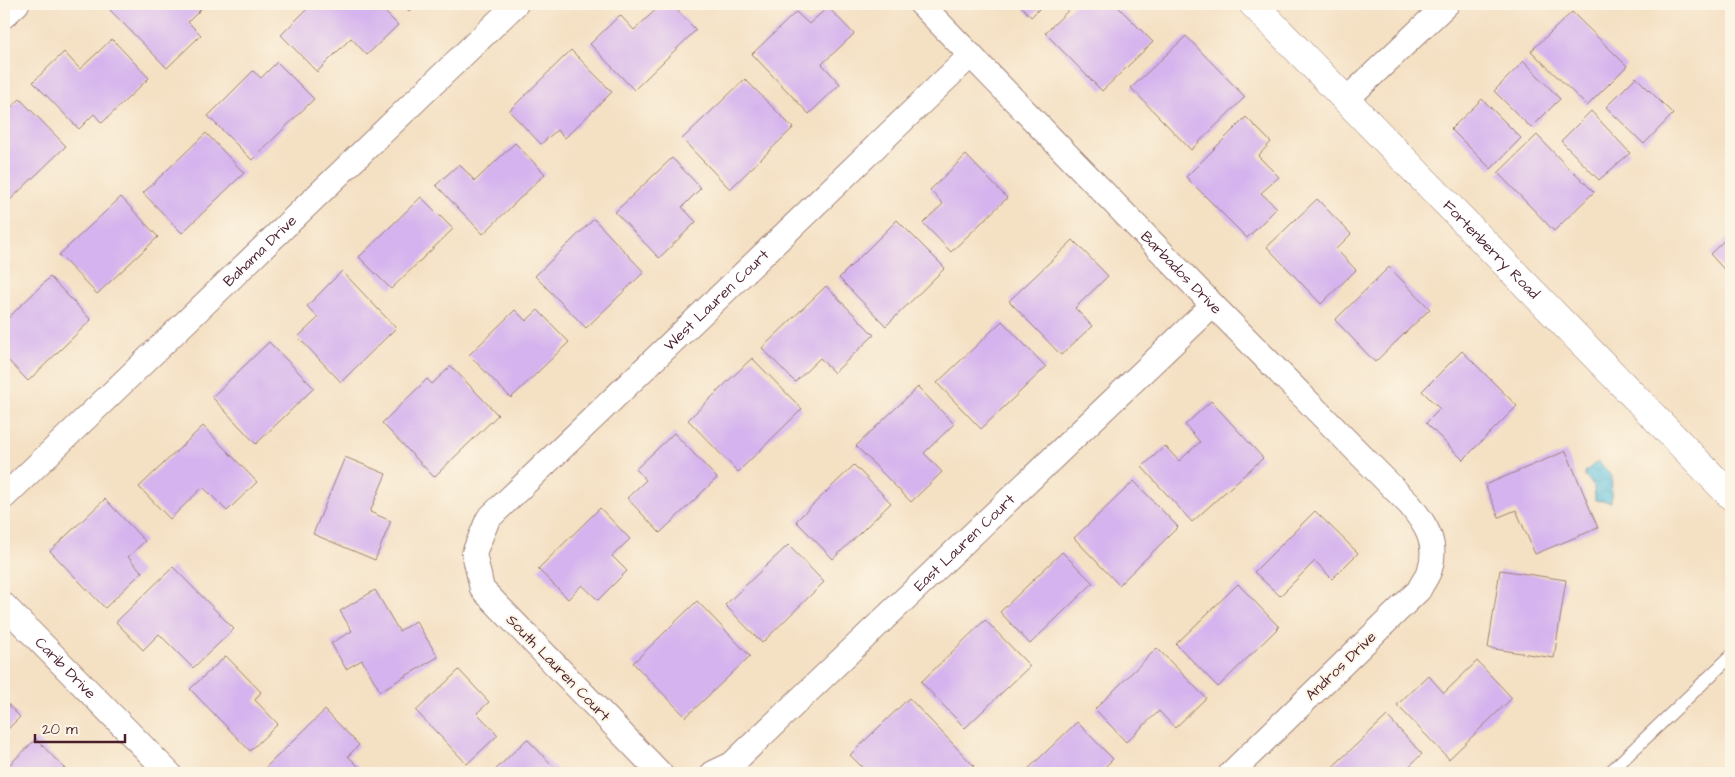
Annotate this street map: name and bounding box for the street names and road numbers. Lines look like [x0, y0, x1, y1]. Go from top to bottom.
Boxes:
street label: Fortenberry Road [1438, 195, 1545, 304]
street label: Bahama Drive [218, 210, 301, 291]
street label: Barbados Drive [1136, 226, 1227, 319]
street label: West Lauren Court [659, 244, 773, 355]
street label: East Lauren Court [909, 489, 1019, 596]
street label: South Lauren Court [501, 610, 615, 726]
street label: Andros Drive [1301, 627, 1381, 705]
street label: Carib Drive [30, 632, 101, 703]

